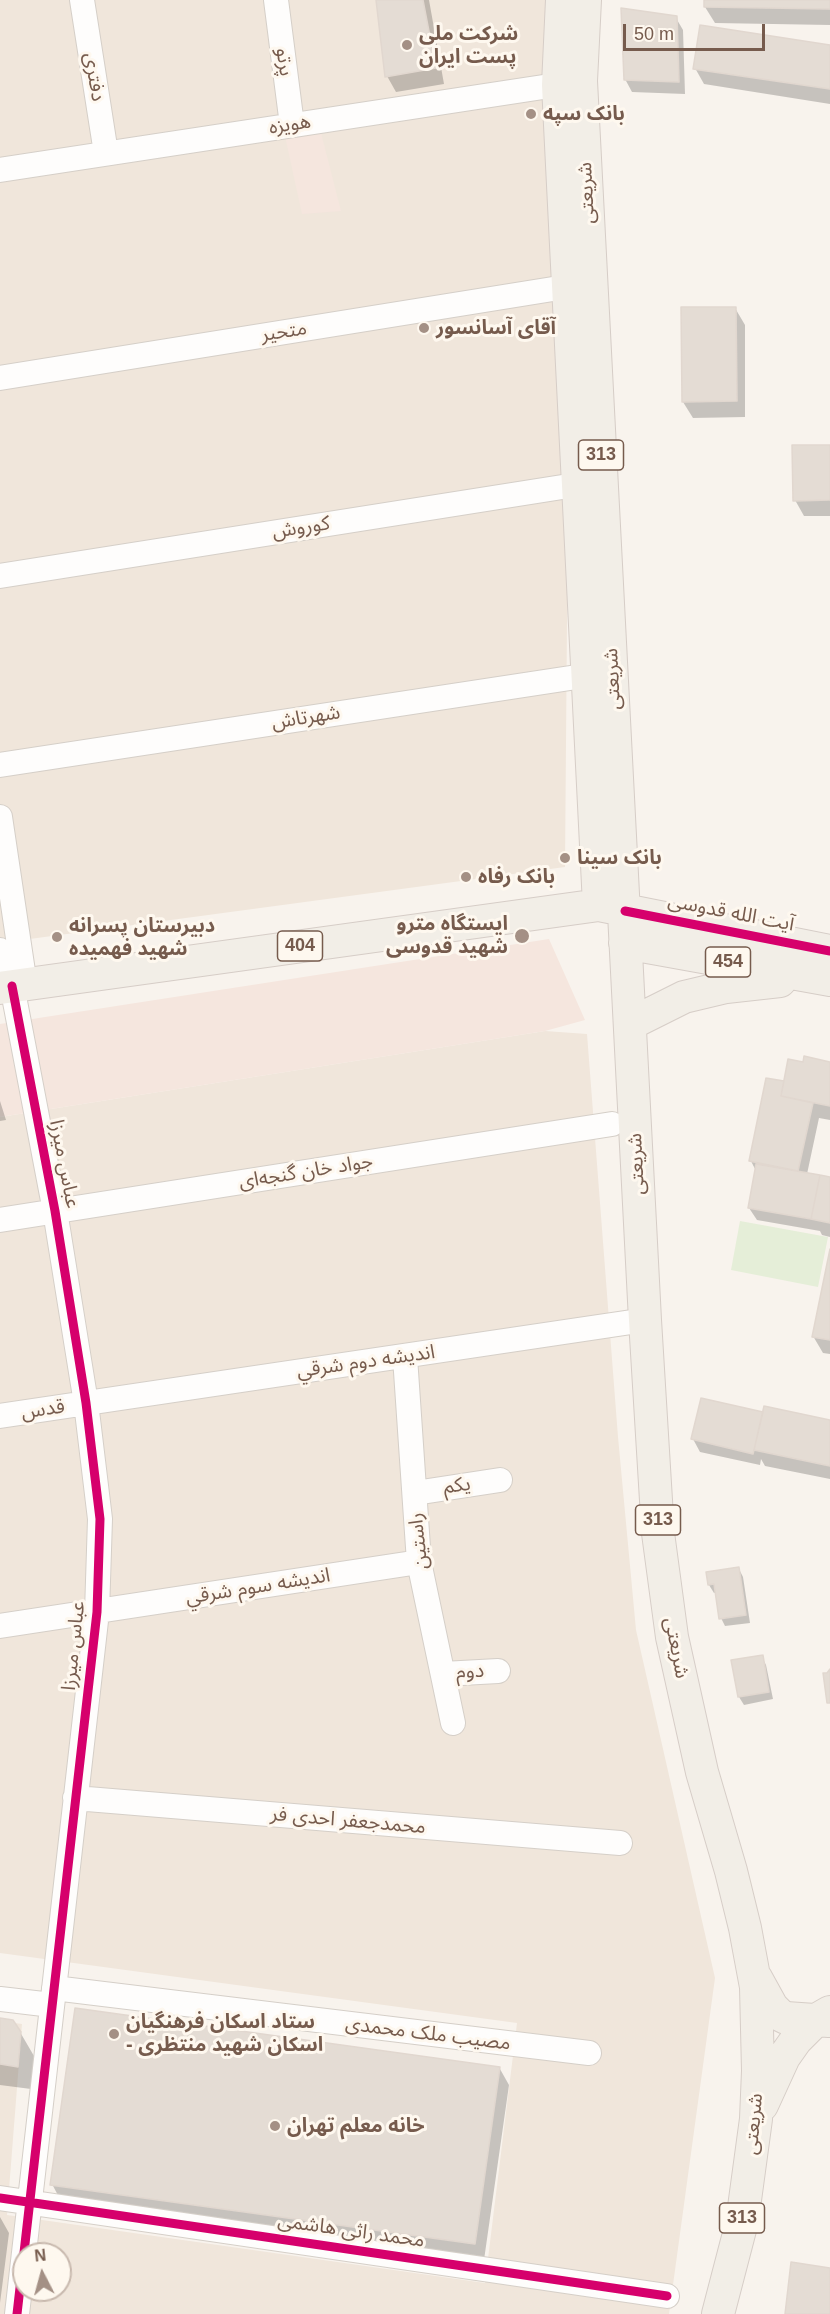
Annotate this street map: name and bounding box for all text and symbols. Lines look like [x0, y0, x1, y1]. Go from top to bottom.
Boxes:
scale bar [626, 12, 768, 50]
place label: شرکت ملی پست ایران [419, 22, 518, 69]
text: 50 m [634, 24, 674, 44]
marker: شرکت ملی پست ایران [400, 38, 414, 52]
street label: پرتو [270, 46, 298, 78]
street label: دفتری [78, 51, 110, 103]
place label: بانک سپه [543, 102, 625, 126]
marker: بانک سپه [524, 107, 538, 121]
street label: هویزه [267, 110, 313, 140]
street label: شریعتی [573, 162, 601, 224]
place label: آقای آسانسور [436, 316, 556, 340]
street label: متحیر [259, 317, 309, 347]
marker: آقای آسانسور [417, 321, 431, 335]
road number: 313 [578, 440, 624, 470]
street label: کوروش [270, 512, 332, 544]
street label: شریعتی [599, 648, 627, 710]
street label: شهرتاش [270, 701, 342, 735]
place label: بانک سینا [577, 846, 662, 870]
marker: بانک سینا [558, 851, 572, 865]
place label: بانک رفاه [478, 865, 555, 889]
marker: بانک رفاه [459, 870, 473, 884]
street label: آیت الله قدوسی [666, 889, 796, 937]
place label: ایستگاه مترو شهید قدوسی [386, 912, 508, 959]
place label: دبیرستان پسرانه شهید فهمیده [69, 914, 215, 961]
marker: ایستگاه مترو شهید قدوسی [513, 927, 531, 945]
marker: دبیرستان پسرانه شهید فهمیده [50, 930, 64, 944]
road number: 404 [278, 931, 322, 961]
road number: 454 [706, 947, 750, 977]
street label: عباس میرزا [44, 1118, 84, 1210]
street label: شریعتی [623, 1133, 651, 1195]
street label: جواد خان گنجه‌ای [237, 1150, 375, 1194]
street label: انديشه دوم شرقي [295, 1340, 437, 1384]
street label: قدس [20, 1395, 66, 1425]
street label: یکم [442, 1472, 472, 1500]
road number: 313 [636, 1505, 680, 1535]
street label: راستین [404, 1512, 434, 1570]
street label: اندیشه سوم شرقي [184, 1564, 332, 1610]
street label: عباس میرزا [57, 1600, 91, 1692]
street label: شریعتی [658, 1615, 694, 1681]
street label: دوم [455, 1659, 485, 1685]
street label: محمدجعفر احدی فر [269, 1802, 427, 1840]
place label: ستاد اسکان فرهنگیان - اسکان شهید منتظری [126, 2010, 323, 2057]
street label: مصیب ملک محمدی [344, 2012, 512, 2056]
marker: ستاد اسکان فرهنگیان - اسکان شهید منتظری [107, 2027, 121, 2041]
street label: شریعتی [739, 2092, 769, 2156]
place label: خانه معلم تهران [287, 2114, 425, 2138]
marker: خانه معلم تهران [268, 2119, 282, 2133]
road number: 313 [720, 2203, 764, 2233]
street label: محمد راثی هاشمی [276, 2209, 426, 2253]
north arrow [12, 2242, 72, 2302]
text: N [34, 2247, 47, 2265]

